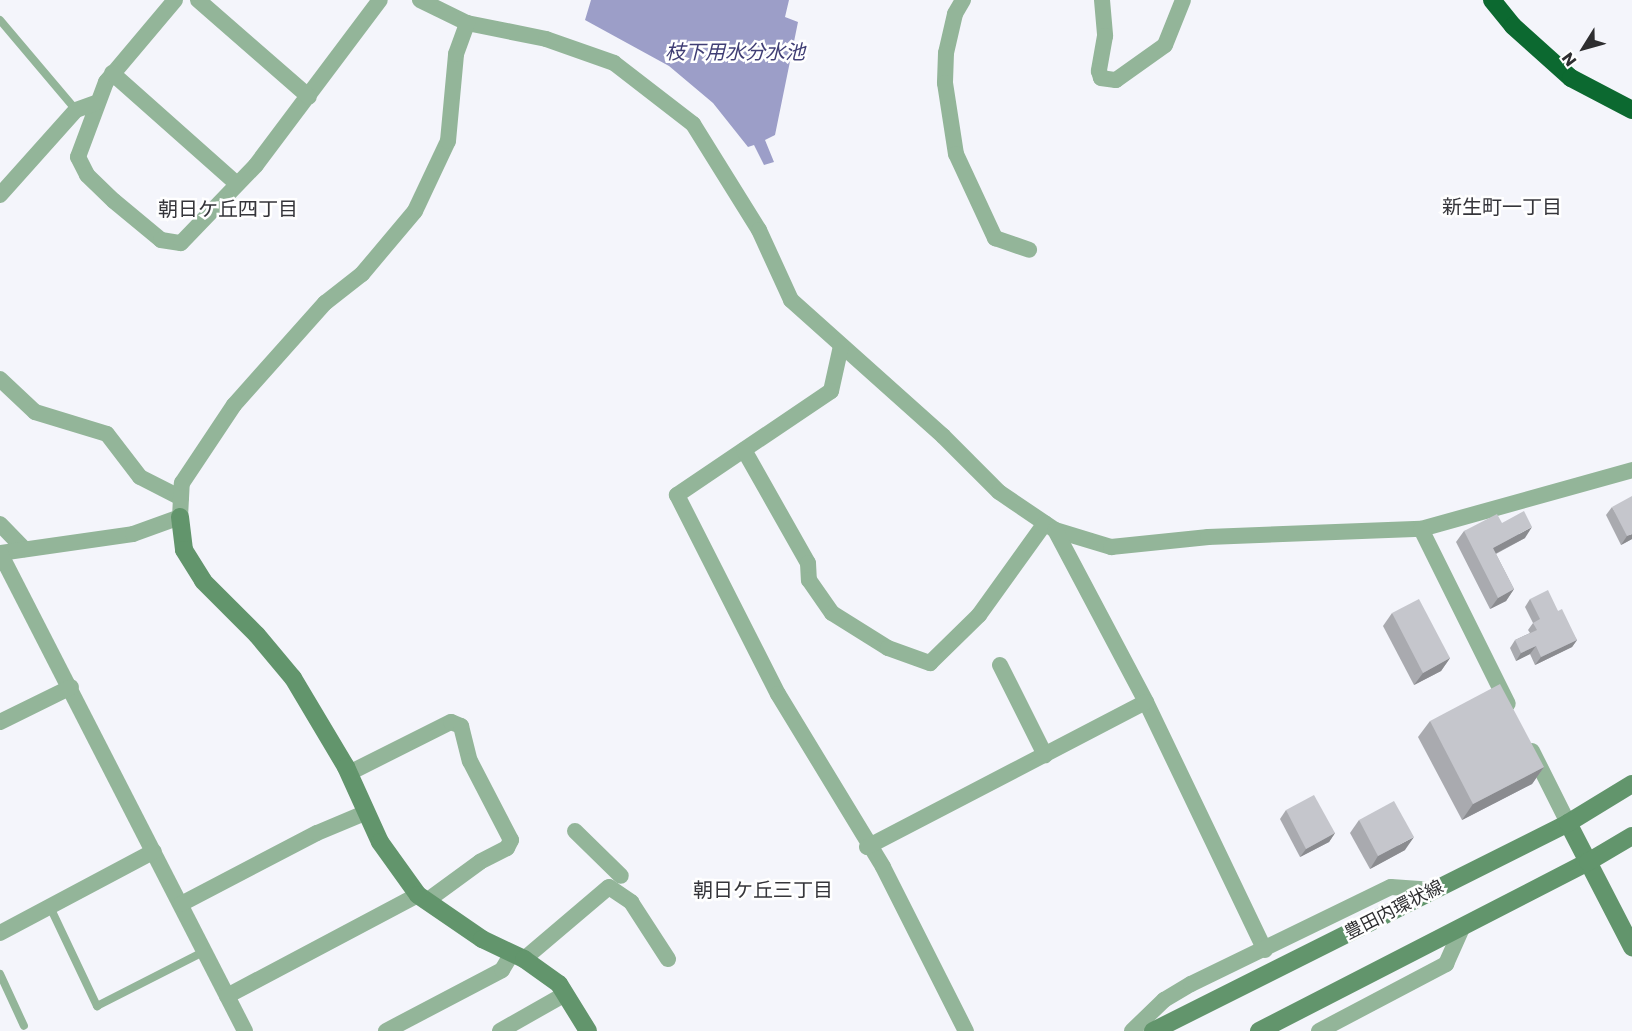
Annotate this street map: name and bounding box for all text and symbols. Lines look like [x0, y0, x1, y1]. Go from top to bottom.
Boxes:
north arrow [1554, 18, 1614, 78]
water label: 枝下用水分水池 [665, 40, 805, 64]
text: N [1556, 47, 1582, 71]
district label: 新生町一丁目 [1442, 195, 1562, 219]
district label: 朝日ケ丘四丁目 [158, 197, 298, 221]
street label: 豊田内環状線 [1341, 876, 1447, 944]
district label: 朝日ケ丘三丁目 [693, 878, 833, 902]

